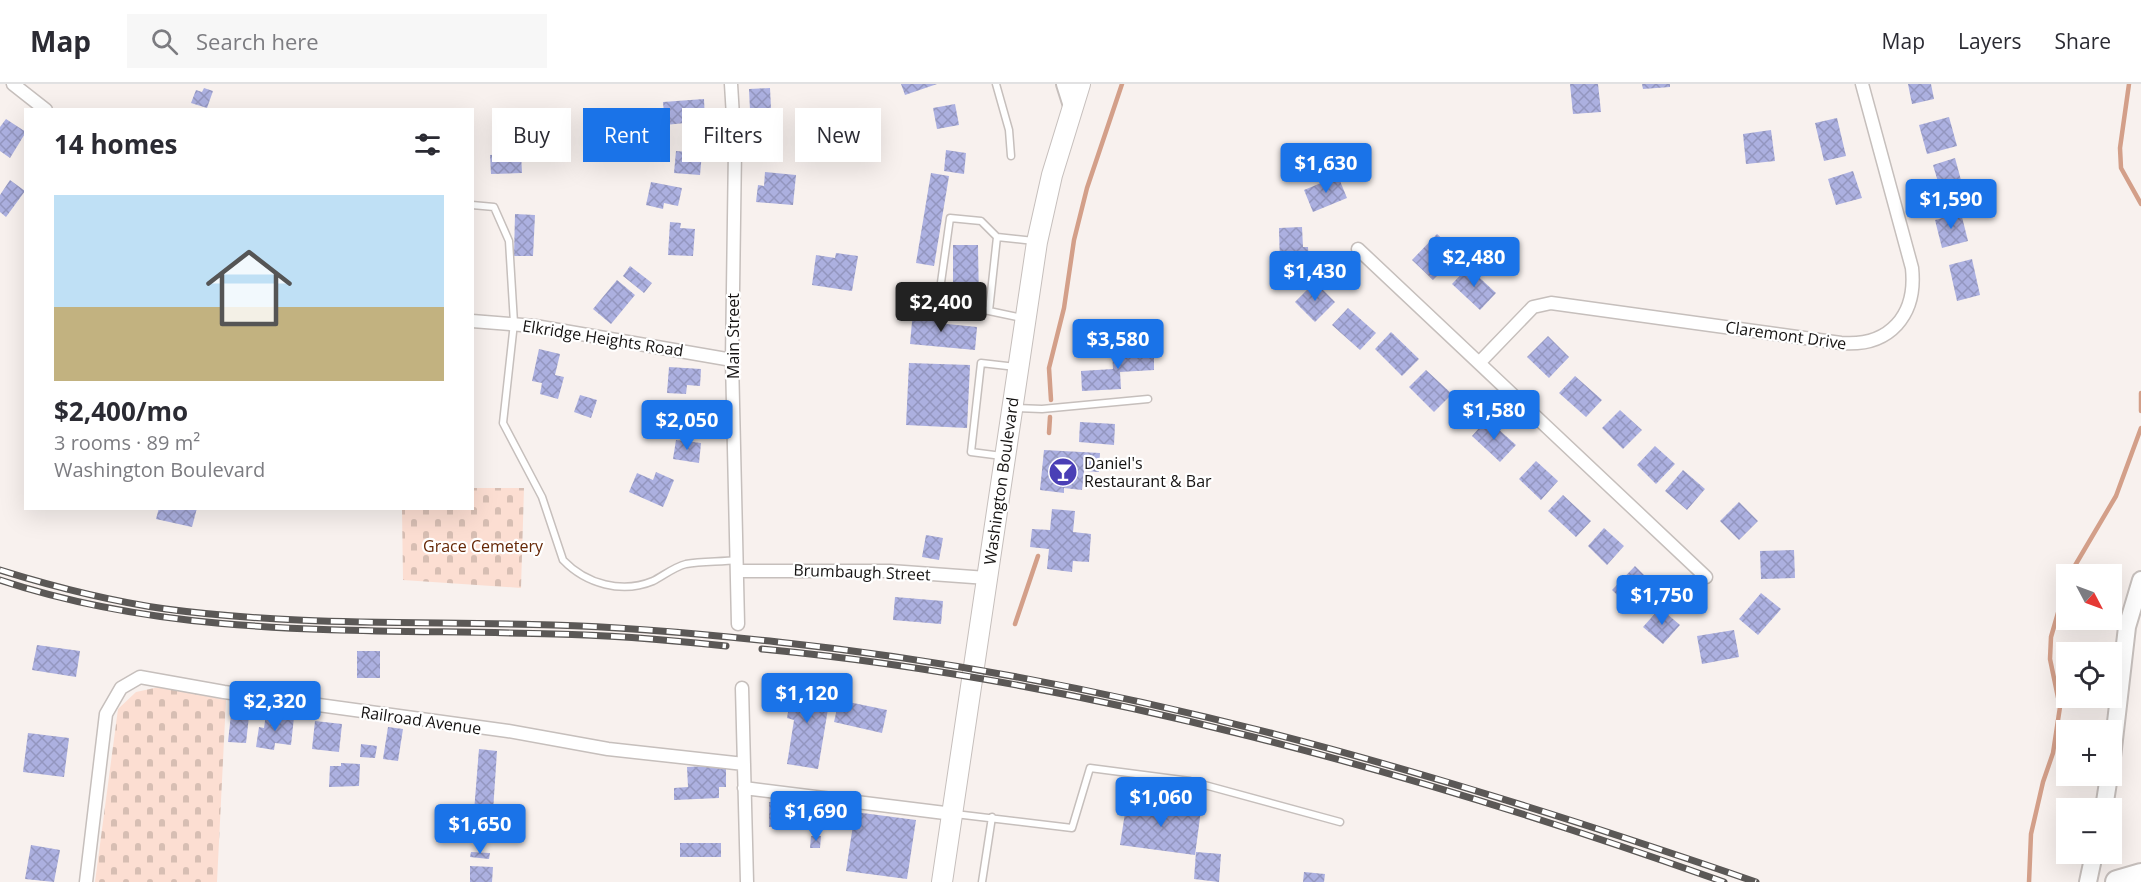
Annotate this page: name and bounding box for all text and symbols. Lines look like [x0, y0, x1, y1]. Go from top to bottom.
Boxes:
search box [127, 14, 547, 68]
text: Map [30, 22, 91, 60]
icon: search [148, 25, 181, 58]
text: Search here [196, 26, 319, 56]
text: Map [1882, 27, 1925, 55]
text: Layers [1958, 27, 2022, 55]
text: Share [2055, 27, 2111, 55]
chip: Buy [492, 108, 571, 162]
chip: Rent [583, 108, 670, 162]
chip: Filters [682, 108, 783, 162]
chip: New [795, 108, 881, 162]
text: 14 homes [54, 126, 178, 162]
icon: filters [411, 128, 444, 161]
pin: $1,630 [1277, 143, 1375, 194]
text: $1,630 [1295, 149, 1357, 176]
pin: $1,590 [1902, 179, 2000, 230]
text: $1,590 [1920, 185, 1982, 212]
icon: home [195, 234, 303, 342]
pin: $2,480 [1425, 237, 1523, 288]
text: $2,480 [1443, 243, 1505, 270]
pin: $1,430 [1266, 251, 1364, 302]
text: $1,430 [1284, 257, 1346, 284]
pin: $2,400 [892, 282, 990, 333]
text: $2,400 [910, 288, 972, 315]
street label: Main Street [722, 293, 744, 379]
street label: Elkridge Heights Road [521, 314, 685, 362]
street label: Claremont Drive [1724, 316, 1848, 354]
pin: $3,580 [1069, 319, 1167, 370]
text: $3,580 [1087, 325, 1149, 352]
pin: $1,580 [1445, 390, 1543, 441]
text: $2,400/mo [54, 393, 188, 429]
street label: Washington Boulevard [978, 396, 1024, 566]
text: $1,580 [1463, 396, 1525, 423]
pin: $2,050 [638, 400, 736, 451]
text: $2,050 [656, 406, 718, 433]
text: 3 rooms · 89 m² [54, 429, 200, 456]
place label: Daniel's Restaurant & Bar [1084, 452, 1212, 492]
text: Washington Boulevard [54, 456, 265, 483]
bar icon: Daniel's Restaurant & Bar [1047, 456, 1079, 488]
park label: Grace Cemetery [423, 535, 544, 557]
street label: Brumbaugh Street [793, 559, 931, 585]
north arrow [2056, 564, 2122, 630]
map controls [2056, 564, 2122, 864]
pin: $1,750 [1613, 575, 1711, 626]
text: $1,750 [1631, 581, 1693, 608]
button: locate [2056, 642, 2122, 708]
pin: $1,120 [758, 673, 856, 724]
text: $1,120 [776, 679, 838, 706]
pin: $2,320 [226, 681, 324, 732]
text: $2,320 [244, 687, 306, 714]
street label: Railroad Avenue [359, 701, 483, 739]
button: + [2056, 720, 2122, 786]
pin: $1,060 [1112, 777, 1210, 828]
text: $1,060 [1130, 783, 1192, 810]
pin: $1,690 [767, 791, 865, 842]
text: $1,690 [785, 797, 847, 824]
button: − [2056, 798, 2122, 864]
pin: $1,650 [431, 804, 529, 855]
text: $1,650 [449, 810, 511, 837]

